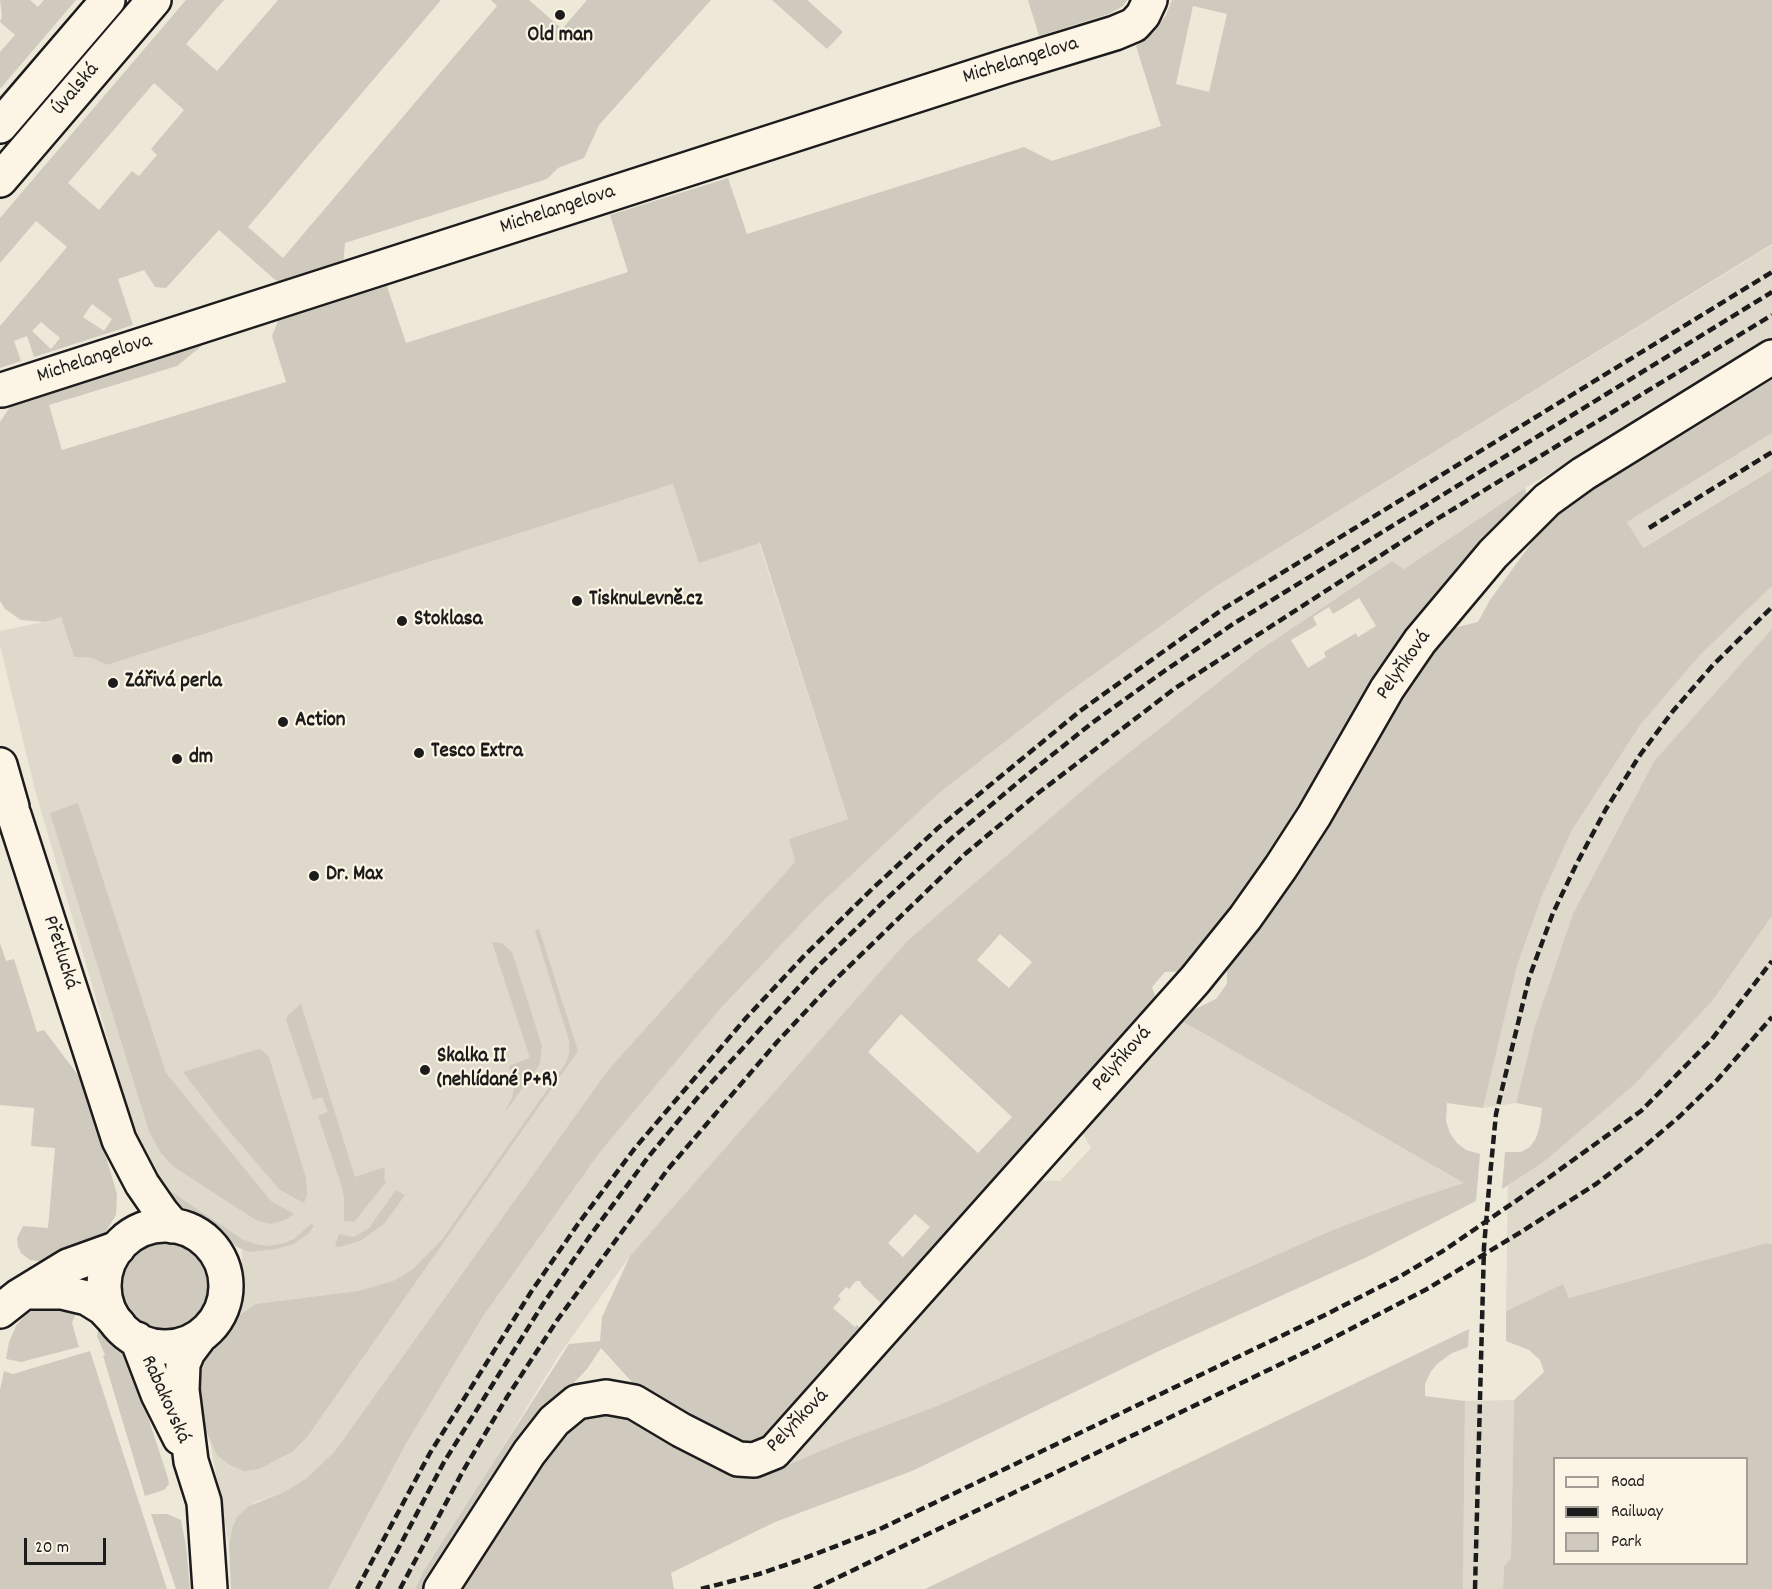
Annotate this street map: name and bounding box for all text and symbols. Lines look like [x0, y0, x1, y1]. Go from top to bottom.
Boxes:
marker: Old man [553, 8, 567, 22]
place label: Old man [527, 24, 593, 50]
street label: Michelangelova [960, 32, 1082, 92]
street label: Úvalská [48, 59, 106, 121]
street label: Michelangelova [497, 181, 619, 241]
street label: Michelangelova [34, 330, 156, 390]
place label: TisknuLevně.cz [589, 588, 703, 614]
marker: TisknuLevně.cz [570, 594, 584, 608]
place label: Stoklasa [414, 608, 483, 634]
marker: Stoklasa [395, 614, 409, 628]
street label: Pelyňková [1372, 626, 1438, 706]
place label: Zářivá perla [125, 670, 222, 696]
marker: Zářivá perla [106, 676, 120, 690]
place label: Action [295, 709, 346, 735]
marker: Action [276, 715, 290, 729]
place label: Tesco Extra [431, 740, 523, 766]
place label: dm [189, 746, 213, 772]
marker: Tesco Extra [412, 746, 426, 760]
marker: dm [170, 752, 184, 766]
place label: Dr. Max [326, 863, 383, 889]
marker: Dr. Max [307, 869, 321, 883]
street label: Přetlucká [35, 913, 83, 993]
street label: Pelyňková [1088, 1022, 1158, 1098]
place label: Skalka II (nehlídané P+R) [437, 1045, 557, 1095]
marker: Skalka II (nehlídané P+R) [418, 1063, 432, 1077]
street label: Rabakovská [133, 1352, 195, 1448]
street label: Pelyňková [762, 1385, 836, 1459]
legend [1553, 1457, 1748, 1565]
text: Road [1611, 1470, 1645, 1495]
text: Railway [1611, 1500, 1663, 1525]
scale bar [27, 1526, 110, 1564]
text: Park [1611, 1530, 1642, 1555]
text: 20 m [35, 1536, 69, 1561]

